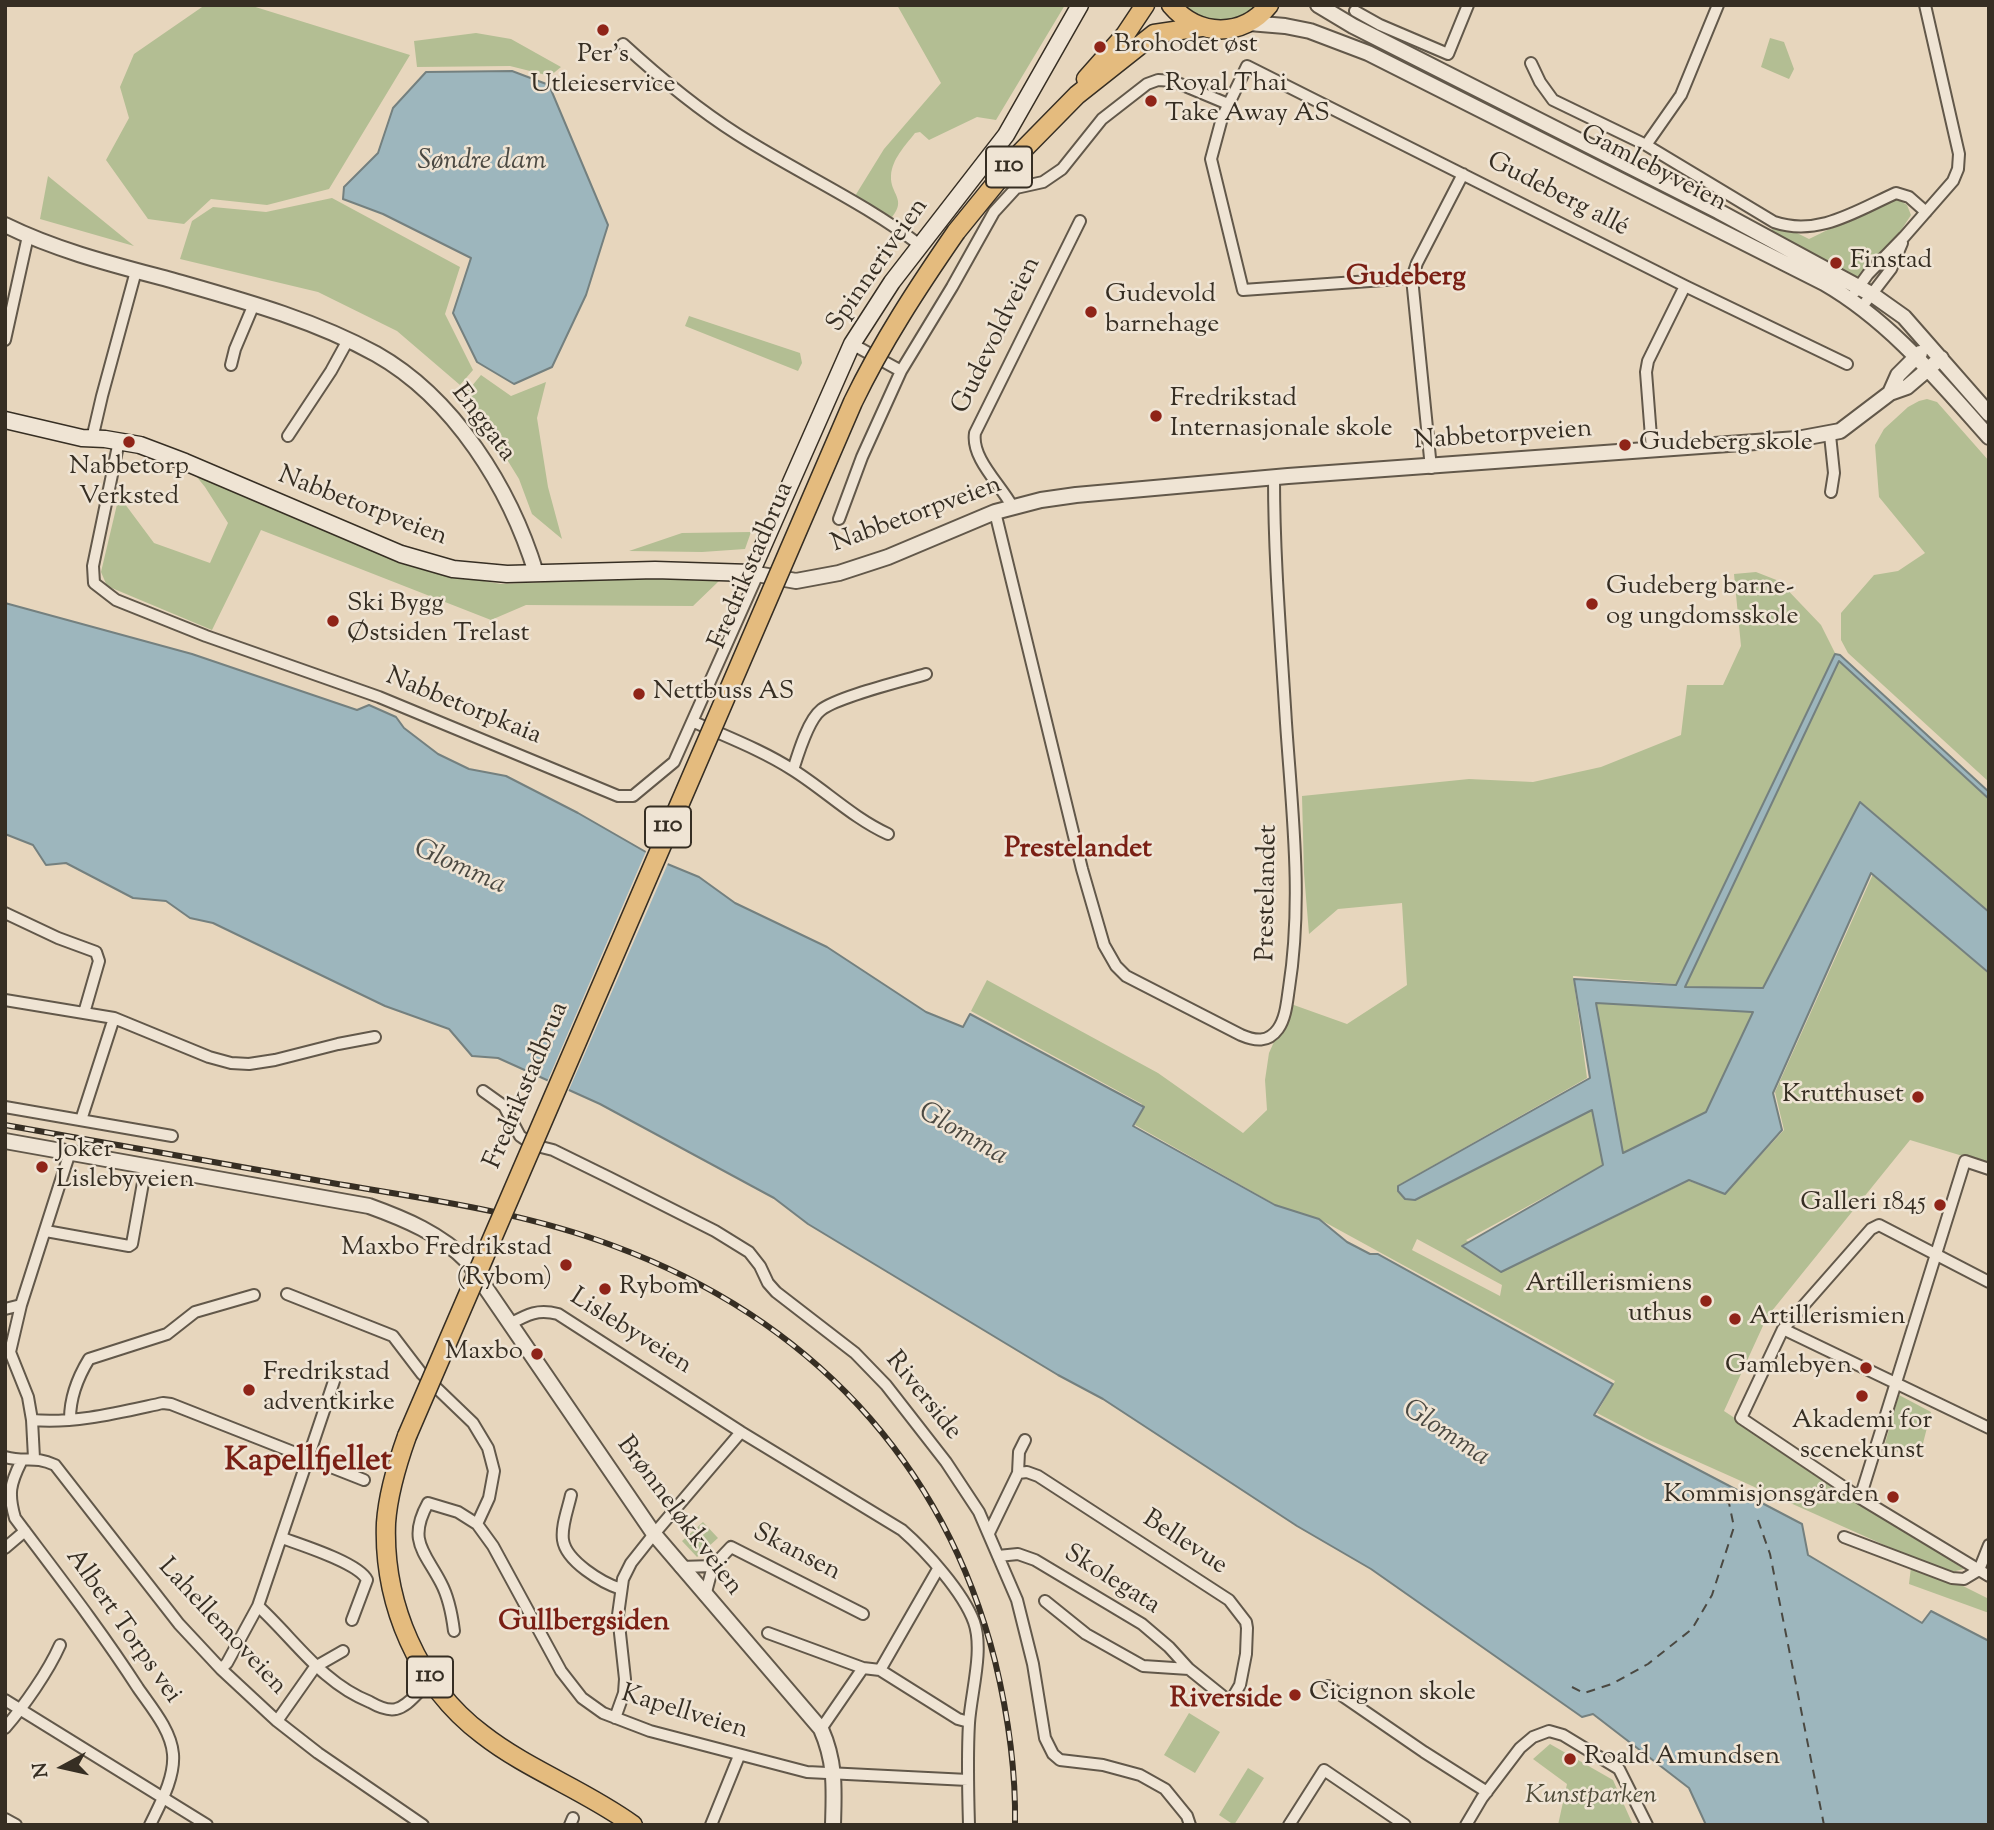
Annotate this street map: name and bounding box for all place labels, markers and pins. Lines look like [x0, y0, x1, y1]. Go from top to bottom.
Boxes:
marker: Per's Utleieservice [595, 22, 611, 38]
place label: Brohodet øst [1114, 31, 1258, 63]
marker: Brohodet øst [1092, 39, 1108, 55]
place label: Per's Utleieservice [530, 41, 676, 102]
place label: Royal Thai Take Away AS [1165, 70, 1330, 132]
marker: Royal Thai Take Away AS [1143, 93, 1159, 109]
place label: Finstad [1850, 247, 1932, 279]
marker: Finstad [1828, 255, 1844, 271]
place label: Gudevold barnehage [1105, 281, 1219, 342]
marker: Gudevold barnehage [1083, 304, 1099, 320]
place label: Fredrikstad Internasjonale skole [1170, 385, 1393, 446]
marker: Fredrikstad Internasjonale skole [1148, 408, 1164, 424]
place label: Gudeberg skole [1639, 429, 1813, 461]
marker: Nabbetorp Verksted [121, 434, 137, 450]
marker: Gudeberg skole [1617, 437, 1633, 453]
place label: Nabbetorp Verksted [69, 453, 189, 514]
place label: Gudeberg barne- og ungdomsskole [1606, 573, 1799, 634]
place label: Ski Bygg Østsiden Trelast [347, 590, 529, 652]
marker: Gudeberg barne- og ungdomsskole [1584, 596, 1600, 612]
marker: Ski Bygg Østsiden Trelast [325, 613, 341, 629]
place label: Nettbuss AS [653, 678, 794, 710]
marker: Nettbuss AS [631, 686, 647, 702]
place label: Krutthuset [1782, 1081, 1904, 1113]
marker: Krutthuset [1910, 1089, 1926, 1105]
place label: Joker Lislebyveien [56, 1136, 194, 1198]
marker: Joker Lislebyveien [34, 1159, 50, 1175]
place label: Galleri 1845 [1800, 1189, 1926, 1221]
marker: Galleri 1845 [1932, 1197, 1948, 1213]
place label: Maxbo Fredrikstad (Rybom) [341, 1234, 552, 1296]
marker: Maxbo Fredrikstad (Rybom) [558, 1257, 574, 1273]
place label: Artillerismiens uthus [1525, 1270, 1692, 1332]
place label: Rybom [619, 1273, 699, 1305]
marker: Rybom [597, 1281, 613, 1297]
marker: Artillerismiens uthus [1698, 1293, 1714, 1309]
place label: Artillerismien [1749, 1303, 1906, 1335]
marker: Artillerismien [1727, 1311, 1743, 1327]
place label: Maxbo [445, 1338, 523, 1370]
marker: Maxbo [529, 1346, 545, 1362]
place label: Gamlebyen [1725, 1352, 1852, 1384]
place label: Fredrikstad adventkirke [263, 1359, 395, 1420]
marker: Gamlebyen [1858, 1360, 1874, 1376]
marker: Fredrikstad adventkirke [241, 1382, 257, 1398]
marker: Akademi for scenekunst [1854, 1388, 1870, 1404]
place label: Akademi for scenekunst [1792, 1407, 1932, 1468]
place label: Kommisjonsgården [1663, 1481, 1879, 1513]
marker: Kommisjonsgården [1885, 1489, 1901, 1505]
place label: Cicignon skole [1309, 1679, 1476, 1711]
marker: Cicignon skole [1287, 1687, 1303, 1703]
place label: Roald Amundsen [1584, 1743, 1780, 1775]
marker: Roald Amundsen [1562, 1751, 1578, 1767]

